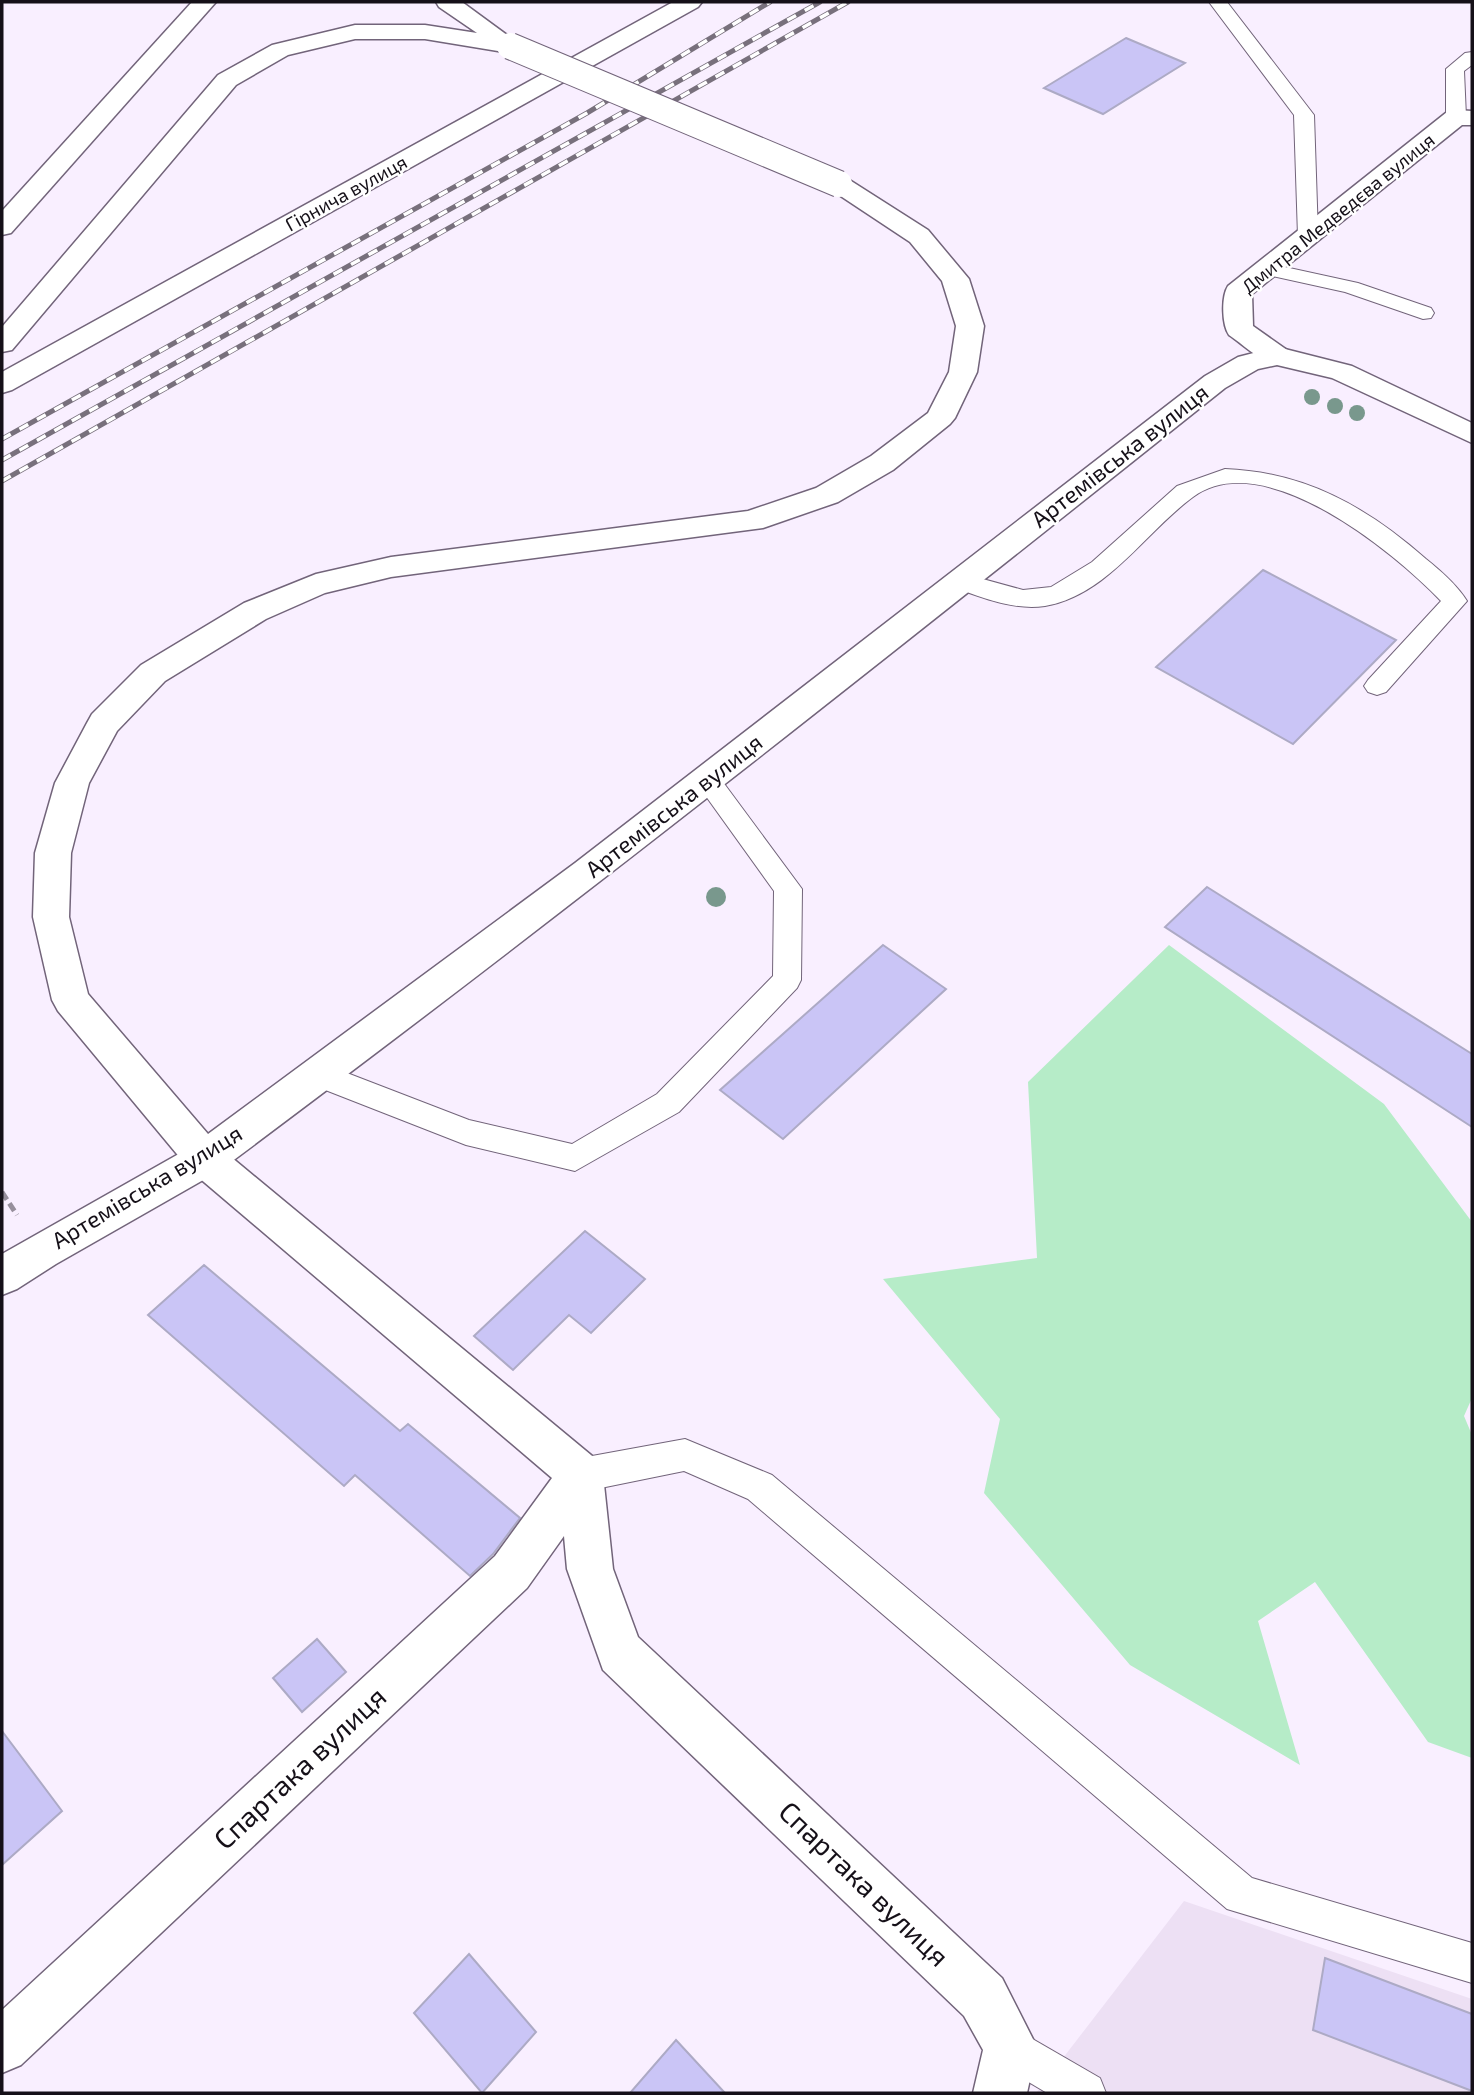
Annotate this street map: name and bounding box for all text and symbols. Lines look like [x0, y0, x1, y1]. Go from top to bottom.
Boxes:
street label: Дмитра Медведєва вулиця [1237, 128, 1439, 298]
street label: Гірнича вулиця [281, 150, 411, 236]
street label: Артемівська вулиця [1025, 377, 1214, 534]
street label: Артемівська вулиця [579, 727, 768, 884]
street label: Артемівська вулиця [46, 1118, 247, 1255]
street label: Спартака вулиця [206, 1679, 392, 1856]
street label: Спартака вулиця [773, 1794, 957, 1973]

